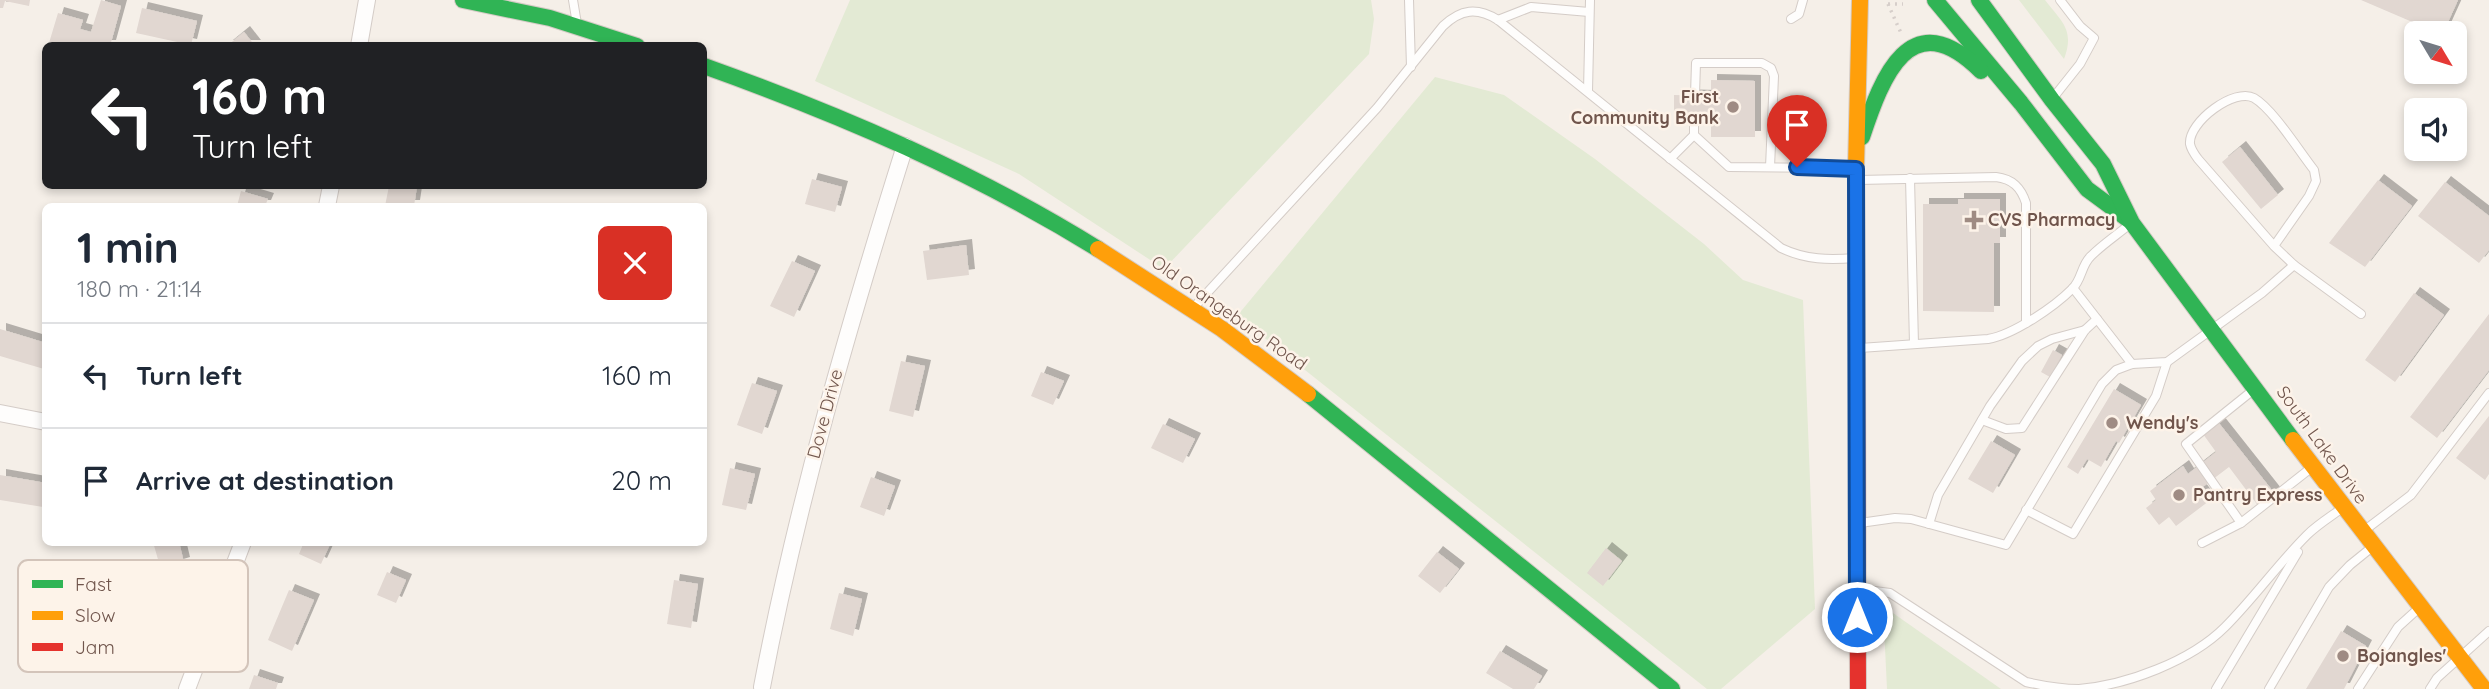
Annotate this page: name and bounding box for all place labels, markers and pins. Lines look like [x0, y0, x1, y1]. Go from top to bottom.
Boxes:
place label: First Community Bank [1571, 85, 1719, 129]
pin [1767, 95, 1827, 167]
marker: First Community Bank [1725, 99, 1741, 115]
place label: CVS Pharmacy [1988, 208, 2115, 231]
marker: CVS Pharmacy [1966, 212, 1982, 228]
place label: Wendy's [2126, 411, 2199, 434]
marker: Wendy's [2104, 415, 2120, 431]
place label: Pantry Express [2193, 483, 2323, 506]
marker: Pantry Express [2171, 487, 2187, 503]
place label: Bojangles' [2357, 644, 2446, 667]
marker: Bojangles' [2335, 648, 2351, 664]

